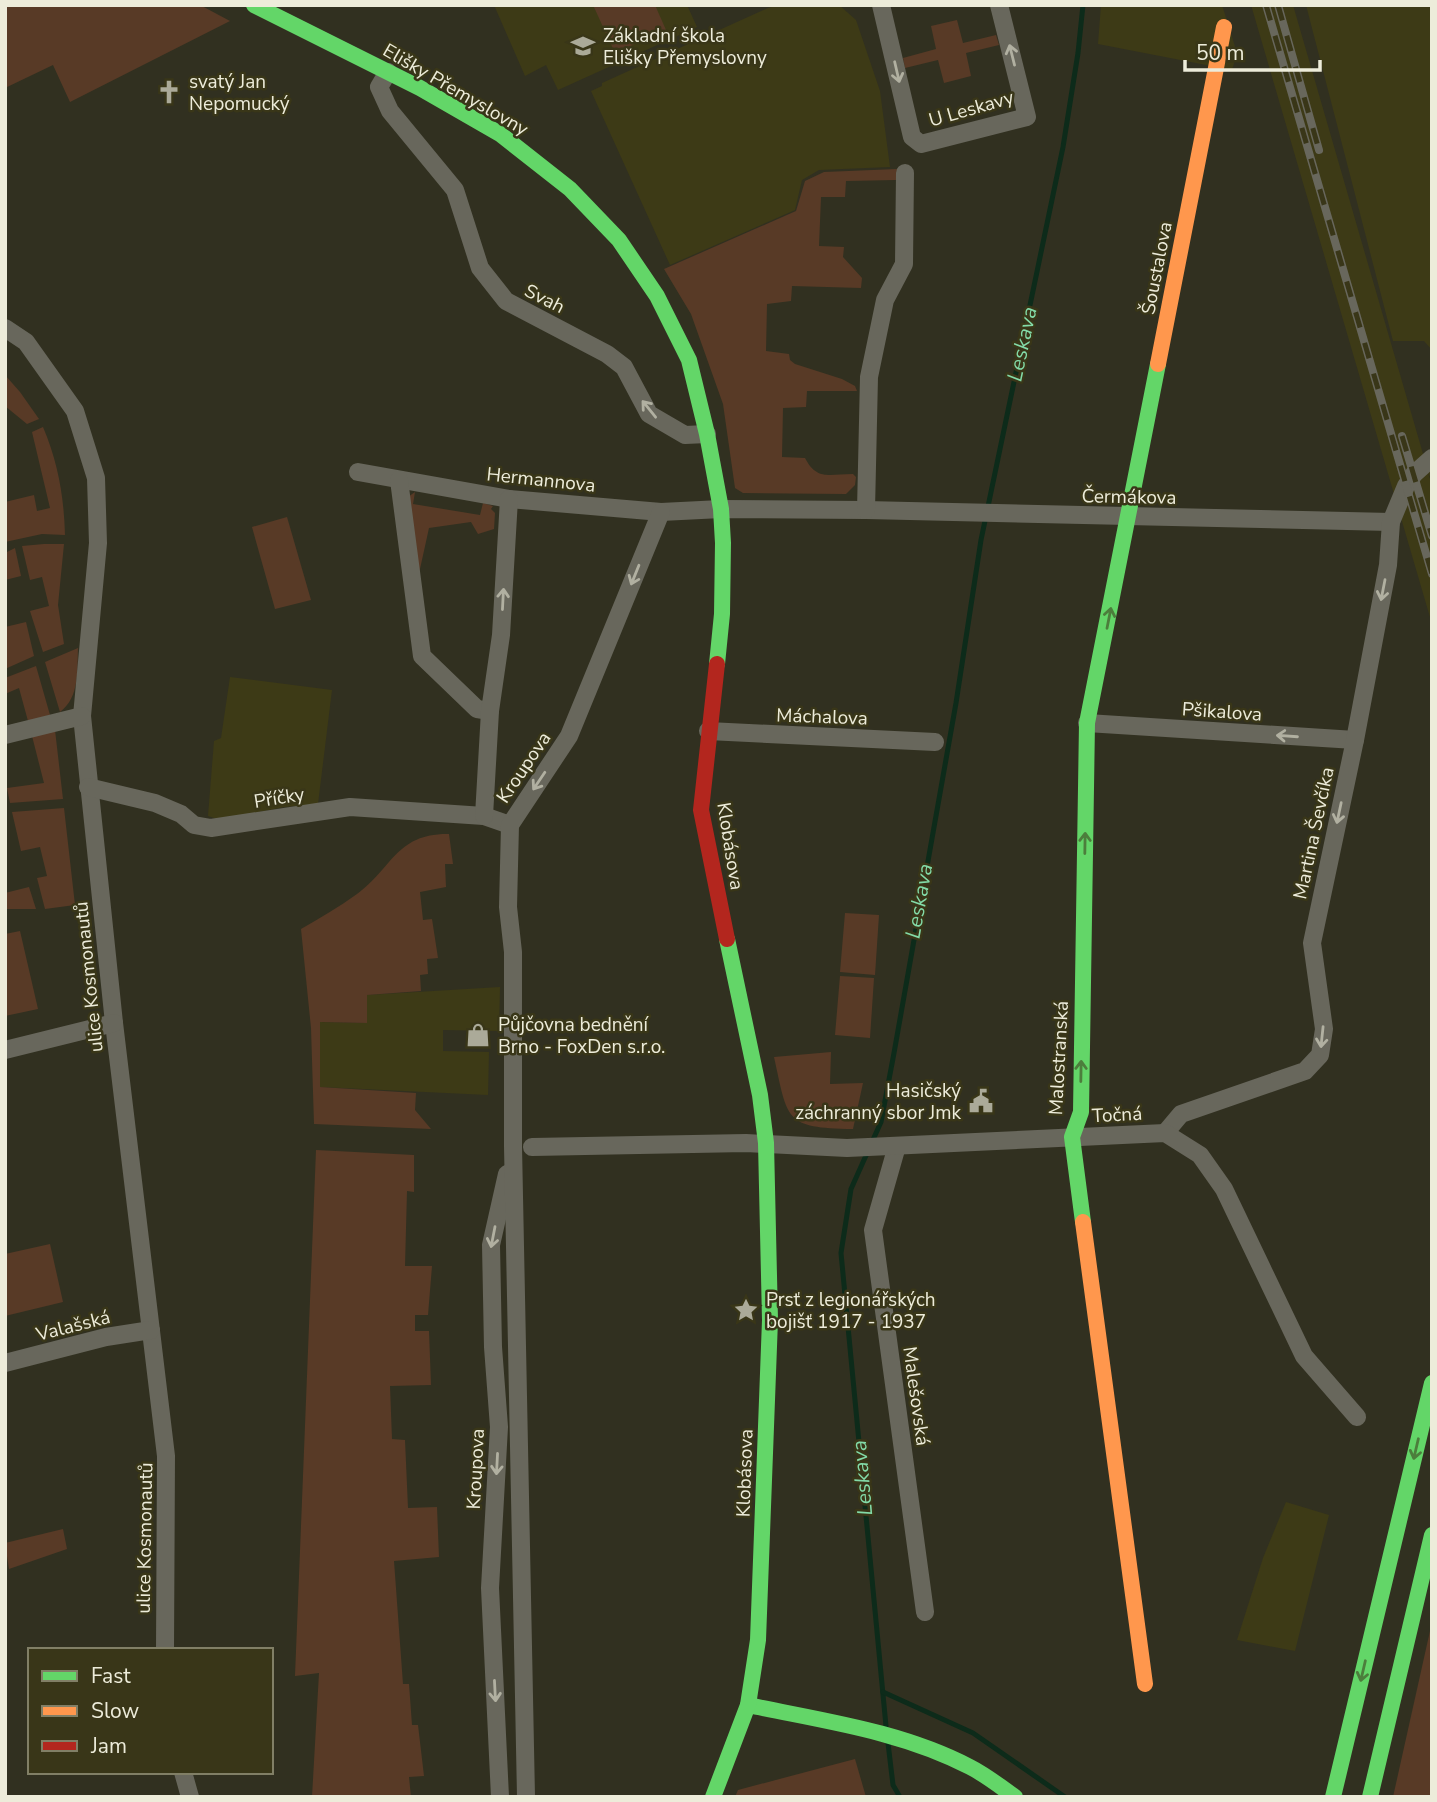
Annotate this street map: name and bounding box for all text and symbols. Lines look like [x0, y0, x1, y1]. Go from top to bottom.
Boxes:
place label: Základní škola Elišky Přemyslovny [603, 23, 767, 71]
scale bar [1185, 28, 1320, 72]
school or university icon: Základní škola Elišky Přemyslovny [569, 32, 597, 60]
street label: Elišky Přemyslovny [378, 38, 533, 142]
text: 50 m [1196, 39, 1245, 67]
one-way arrow [1004, 44, 1018, 67]
one-way arrow [890, 60, 904, 83]
place label: svatý Jan Nepomucký [189, 69, 290, 117]
church icon: svatý Jan Nepomucký [155, 78, 183, 106]
street label: U Leskavy [926, 84, 1017, 134]
street label: Šoustalova [1135, 219, 1179, 317]
street label: Svah [520, 278, 569, 320]
water label: Leskava [1000, 304, 1044, 384]
one-way arrow [641, 400, 657, 418]
street label: Hermannova [485, 461, 597, 499]
street label: Čermákova [1081, 483, 1177, 511]
one-way arrow [628, 564, 641, 586]
one-way arrow [1376, 578, 1389, 601]
one-way arrow [496, 588, 509, 611]
one-way arrow [1102, 607, 1116, 630]
street label: Pšikalova [1181, 696, 1263, 728]
street label: Máchalova [776, 702, 868, 732]
street label: Kroupova [490, 727, 557, 808]
one-way arrow [1276, 729, 1298, 742]
street label: Martina Ševčíka [1287, 765, 1341, 902]
one-way arrow [532, 771, 546, 790]
street label: Příčky [252, 781, 307, 815]
street label: Klobásova [710, 800, 750, 892]
one-way arrow [1332, 801, 1346, 824]
one-way arrow [1079, 832, 1092, 855]
water label: Leskava [899, 861, 939, 941]
street label: ulice Kosmonautů [68, 900, 110, 1053]
street label: Malostranská [1043, 1000, 1075, 1116]
place label: Půjčovna bednění Brno - FoxDen s.r.o. [498, 1012, 665, 1060]
shop icon: Půjčovna bednění Brno - FoxDen s.r.o. [464, 1021, 492, 1049]
one-way arrow [1316, 1025, 1329, 1048]
one-way arrow [1075, 1060, 1088, 1083]
place label: Hasičský záchranný sbor Jmk [795, 1078, 961, 1126]
public building icon: Hasičský záchranný sbor Jmk [967, 1087, 995, 1115]
street label: Točná [1091, 1101, 1143, 1129]
one-way arrow [486, 1225, 499, 1248]
place label: Prsť z legionářských bojišť 1917 - 1937 [766, 1287, 936, 1335]
place icon: Prsť z legionářských bojišť 1917 - 1937 [732, 1296, 760, 1324]
street label: Valašská [32, 1304, 113, 1348]
street label: Malešovská [896, 1345, 936, 1447]
street label: Kroupova [461, 1428, 491, 1510]
street label: Klobásova [730, 1428, 760, 1518]
one-way arrow [1409, 1437, 1422, 1460]
water label: Leskava [845, 1439, 879, 1517]
one-way arrow [490, 1452, 503, 1475]
street label: ulice Kosmonautů [131, 1462, 159, 1614]
legend [28, 1648, 273, 1774]
one-way arrow [1356, 1659, 1370, 1682]
text: Fast [91, 1662, 131, 1690]
one-way arrow [488, 1679, 501, 1702]
text: Slow [91, 1697, 140, 1725]
text: Jam [90, 1732, 127, 1760]

